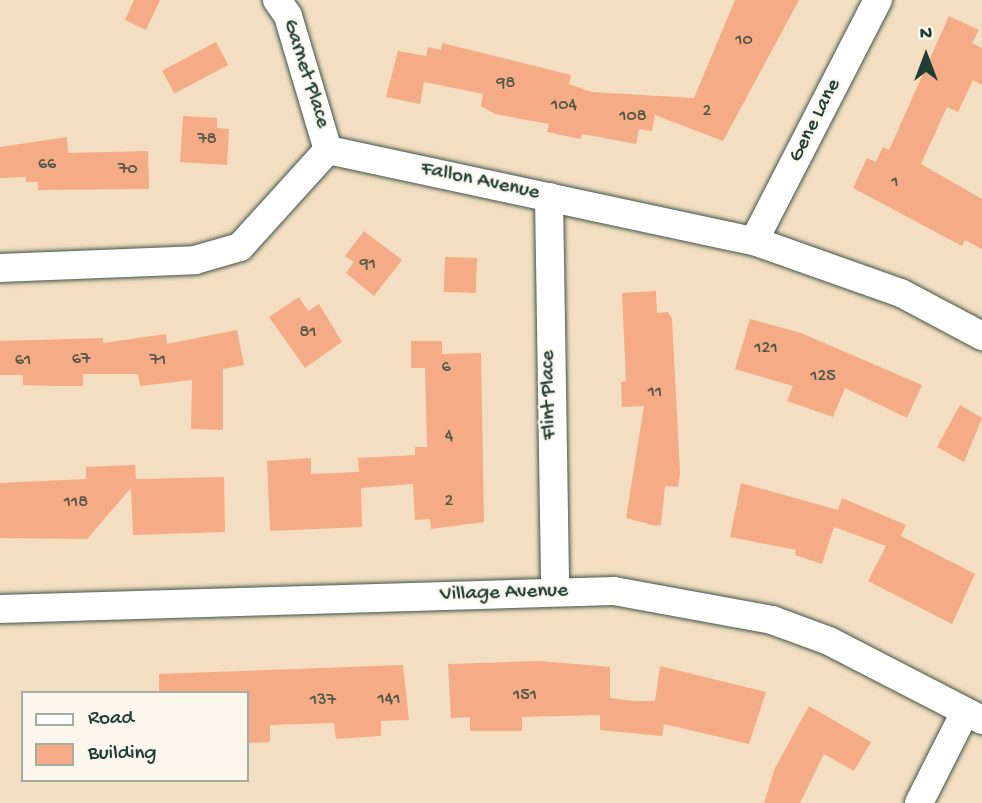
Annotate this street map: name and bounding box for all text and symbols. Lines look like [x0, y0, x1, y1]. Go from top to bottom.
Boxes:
street label: Garnet Place [276, 17, 334, 131]
north arrow [891, 21, 961, 91]
text: N [920, 23, 932, 46]
house number: 10 [735, 30, 753, 52]
house number: 98 [497, 73, 515, 95]
street label: Gene Lane [784, 75, 848, 167]
house number: 104 [551, 95, 577, 117]
house number: 2 [703, 101, 711, 123]
house number: 108 [619, 106, 647, 128]
house number: 78 [197, 129, 217, 151]
house number: 66 [38, 154, 56, 176]
street label: Fallon Avenue [418, 157, 542, 207]
house number: 70 [118, 159, 138, 181]
house number: 1 [891, 172, 899, 194]
house number: 91 [360, 254, 376, 276]
house number: 81 [299, 322, 317, 344]
house number: 121 [754, 338, 778, 360]
house number: 67 [72, 349, 90, 371]
house number: 61 [15, 350, 31, 372]
house number: 71 [150, 350, 166, 372]
street label: Flint Place [537, 350, 563, 440]
house number: 6 [441, 357, 451, 379]
house number: 125 [810, 366, 836, 388]
house number: 11 [648, 382, 662, 404]
house number: 4 [445, 426, 453, 448]
house number: 2 [445, 491, 453, 513]
house number: 118 [64, 492, 88, 514]
street label: Village Avenue [440, 579, 568, 609]
house number: 151 [513, 685, 537, 707]
house number: 141 [377, 689, 401, 711]
house number: 137 [310, 690, 336, 712]
legend [21, 691, 248, 782]
text: Road [88, 707, 134, 732]
text: Building [88, 742, 157, 767]

